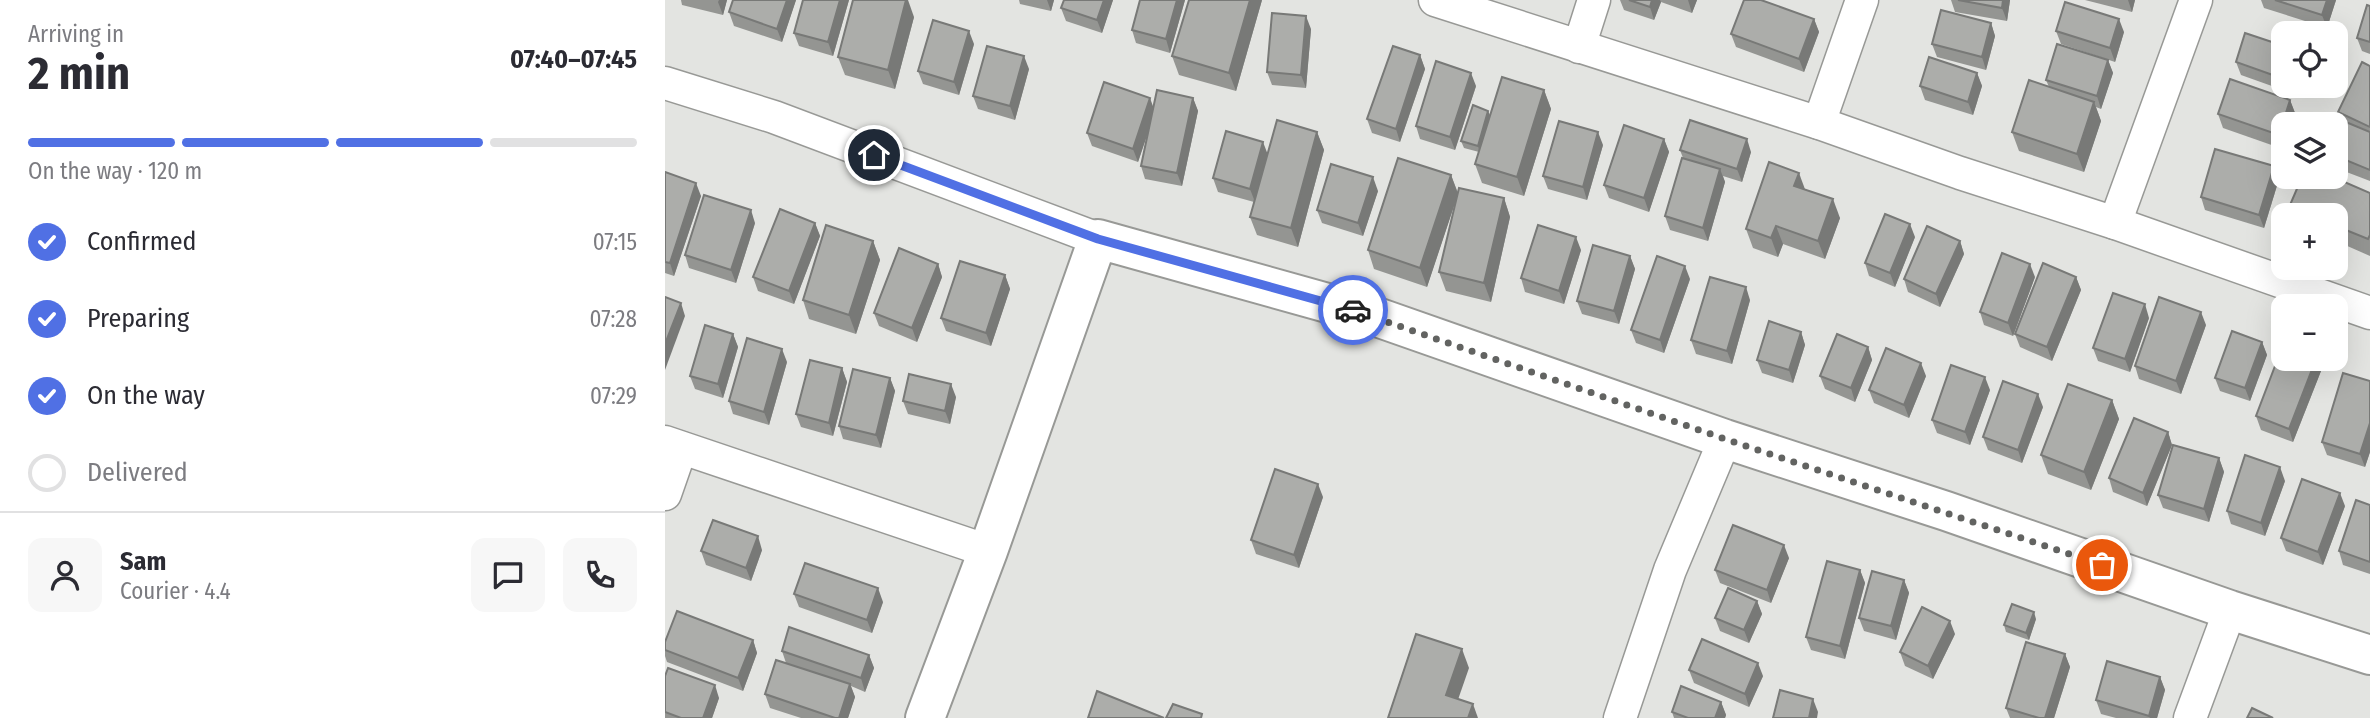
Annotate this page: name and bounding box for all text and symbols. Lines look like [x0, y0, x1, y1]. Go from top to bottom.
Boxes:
text: Arriving in [28, 20, 124, 48]
map controls [2271, 21, 2348, 371]
button: locate [2271, 21, 2348, 98]
text: 07:40–07:45 [510, 44, 637, 75]
text: 2 min [28, 46, 130, 101]
button: layers [2271, 112, 2348, 189]
pin [844, 125, 904, 185]
icon: home [855, 136, 893, 174]
text: On the way · 120 m [28, 157, 202, 185]
button: + [2271, 203, 2348, 280]
icon: check [28, 223, 66, 261]
text: Confirmed [87, 226, 197, 257]
text: 07:15 [593, 228, 637, 256]
courier [1318, 275, 1388, 345]
icon: car [1334, 291, 1372, 329]
button: − [2271, 294, 2348, 371]
icon: check [28, 300, 66, 338]
text: Preparing [87, 303, 189, 334]
text: 07:28 [590, 305, 637, 333]
icon: check [28, 377, 66, 415]
text: On the way [87, 380, 205, 411]
text: 07:29 [590, 382, 637, 410]
text: Delivered [87, 457, 188, 488]
pin [2072, 535, 2132, 595]
button: person [28, 538, 102, 612]
button: chat [471, 538, 545, 612]
button: phone [563, 538, 637, 612]
text: Sam [120, 546, 166, 577]
icon: bag [2083, 546, 2121, 584]
text: Courier · 4.4 [120, 577, 231, 605]

